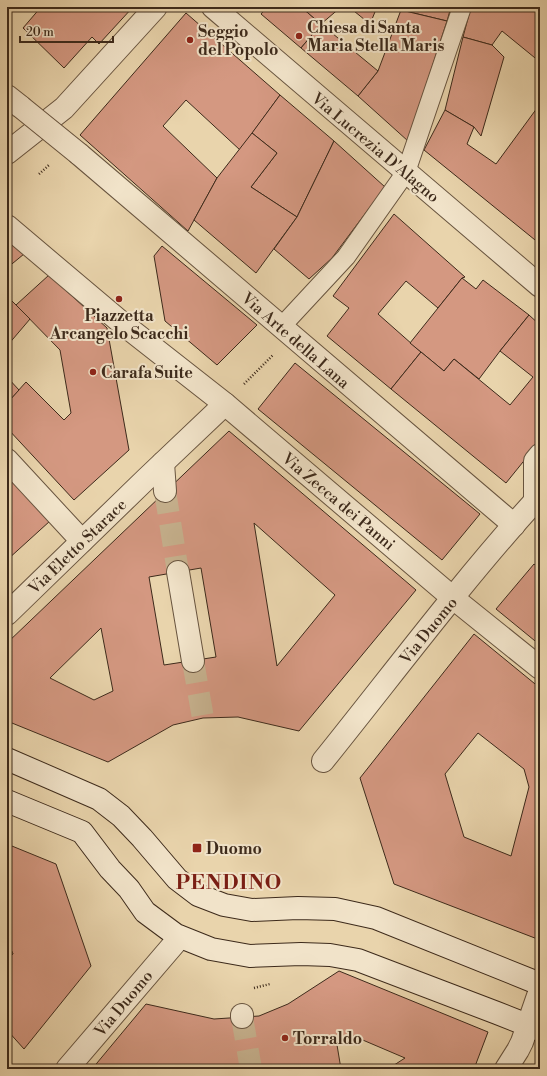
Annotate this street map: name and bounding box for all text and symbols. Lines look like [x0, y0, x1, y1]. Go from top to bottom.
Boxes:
scale bar [20, 18, 113, 44]
place label: Chiesa di Santa Maria Stella Maris [307, 18, 444, 56]
place label: Seggio del Popolo [198, 22, 278, 60]
text: 20 m [26, 25, 54, 40]
marker: Chiesa di Santa Maria Stella Maris [294, 31, 304, 41]
marker: Seggio del Popolo [185, 35, 195, 45]
street label: Via Lucrezia D'Alagno [307, 88, 443, 207]
street label: Via Arte della Lana [236, 288, 354, 394]
marker: Piazzetta Arcangelo Scacchi [114, 294, 124, 304]
place label: Piazzetta Arcangelo Scacchi [49, 306, 188, 344]
place label: Carafa Suite [101, 363, 193, 383]
marker: Carafa Suite [88, 367, 98, 377]
street label: Via Zecca dei Panni [277, 448, 399, 555]
street label: Via Eletto Starace [24, 495, 131, 599]
street label: Via Duomo [395, 593, 462, 669]
place label: Duomo [206, 839, 262, 859]
marker: Duomo [191, 842, 203, 854]
district label: PENDINO [176, 871, 282, 896]
street label: Via Duomo [90, 966, 157, 1042]
place label: Torraldo [293, 1029, 362, 1049]
marker: Torraldo [280, 1033, 290, 1043]

